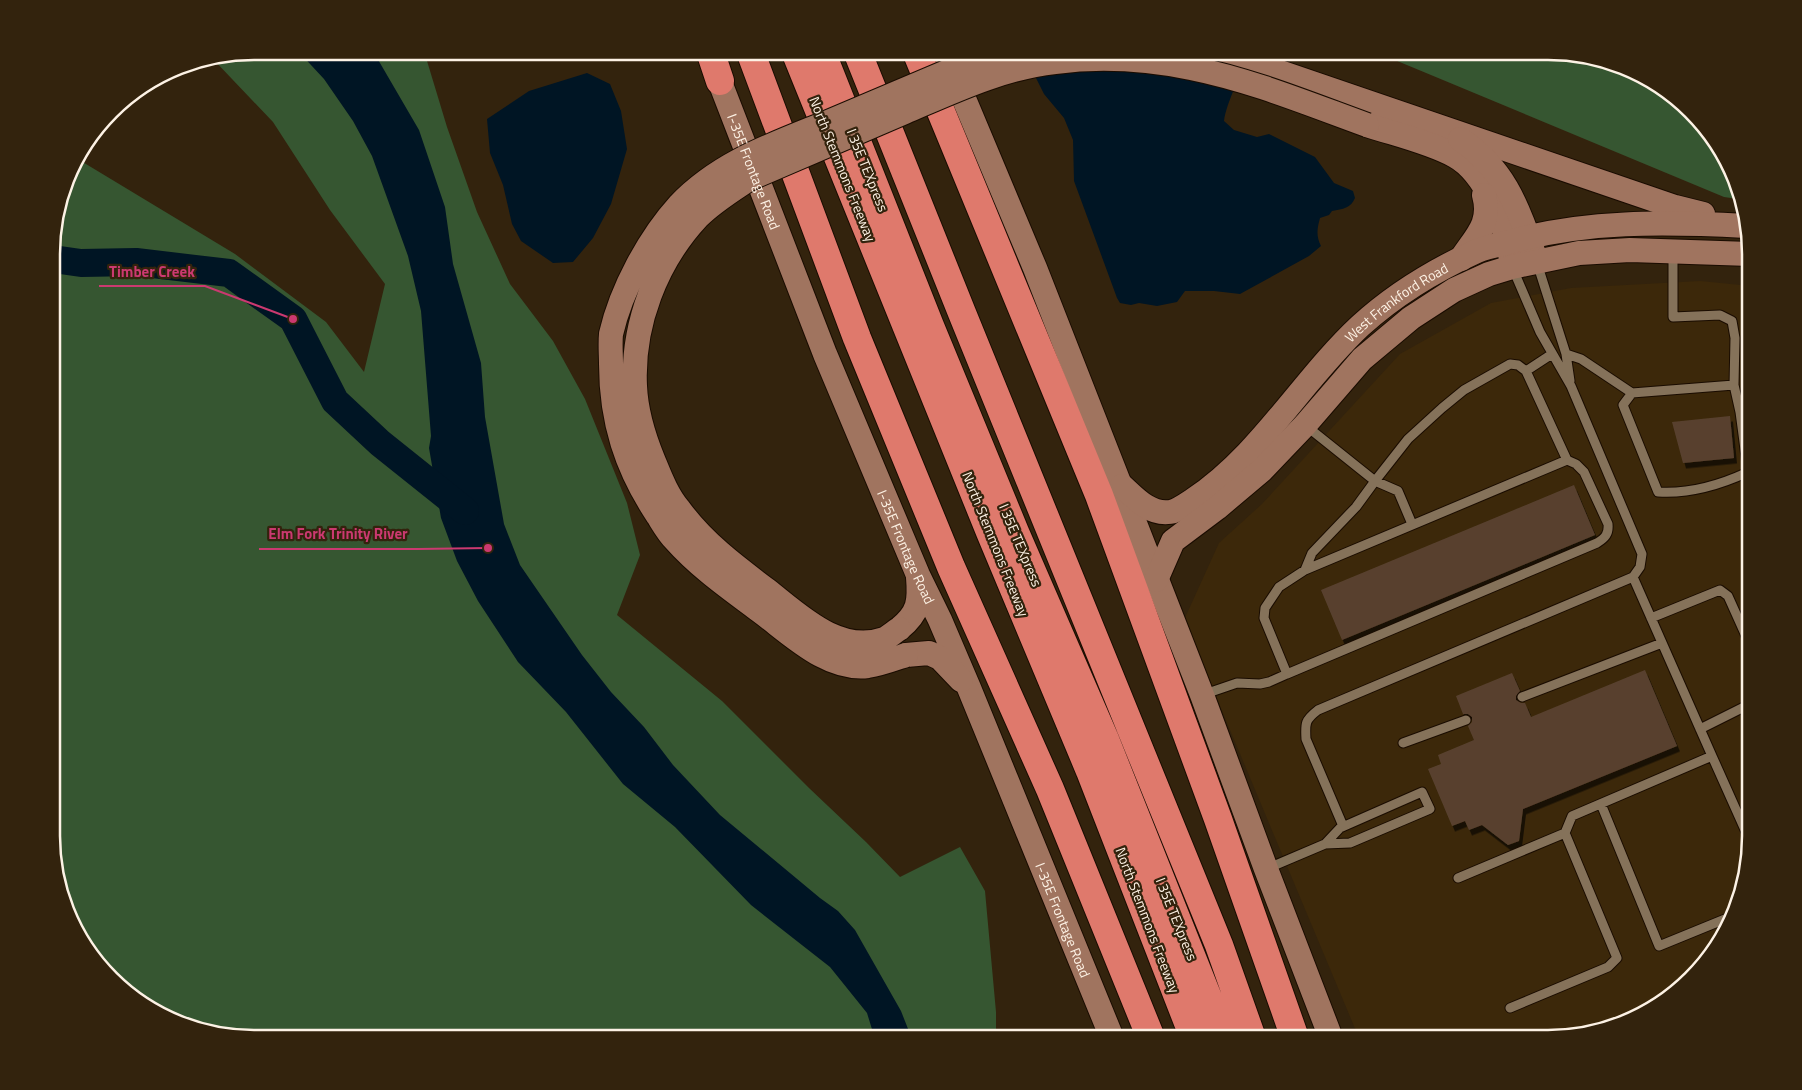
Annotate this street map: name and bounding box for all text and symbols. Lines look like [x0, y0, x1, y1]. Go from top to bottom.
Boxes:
street label: North Stemmons Freeway [804, 93, 882, 245]
street label: I-35E Frontage Road [723, 110, 786, 232]
street label: I 35E TEXpress [842, 125, 894, 215]
callout: Timber Creek [99, 256, 205, 286]
street label: West Frankford Road [1339, 257, 1452, 347]
text: Timber Creek [109, 260, 195, 283]
street label: North Stemmons Freeway [957, 468, 1035, 620]
street label: I-35E Frontage Road [873, 486, 941, 607]
street label: I 35E TEXpress [994, 500, 1048, 590]
callout: Elm Fork Trinity River [259, 519, 418, 549]
text: Elm Fork Trinity River [268, 522, 408, 545]
street label: North Stemmons Freeway [1110, 844, 1186, 996]
street label: I-35E Frontage Road [1031, 859, 1097, 980]
street label: I 35E TEXpress [1151, 874, 1203, 964]

